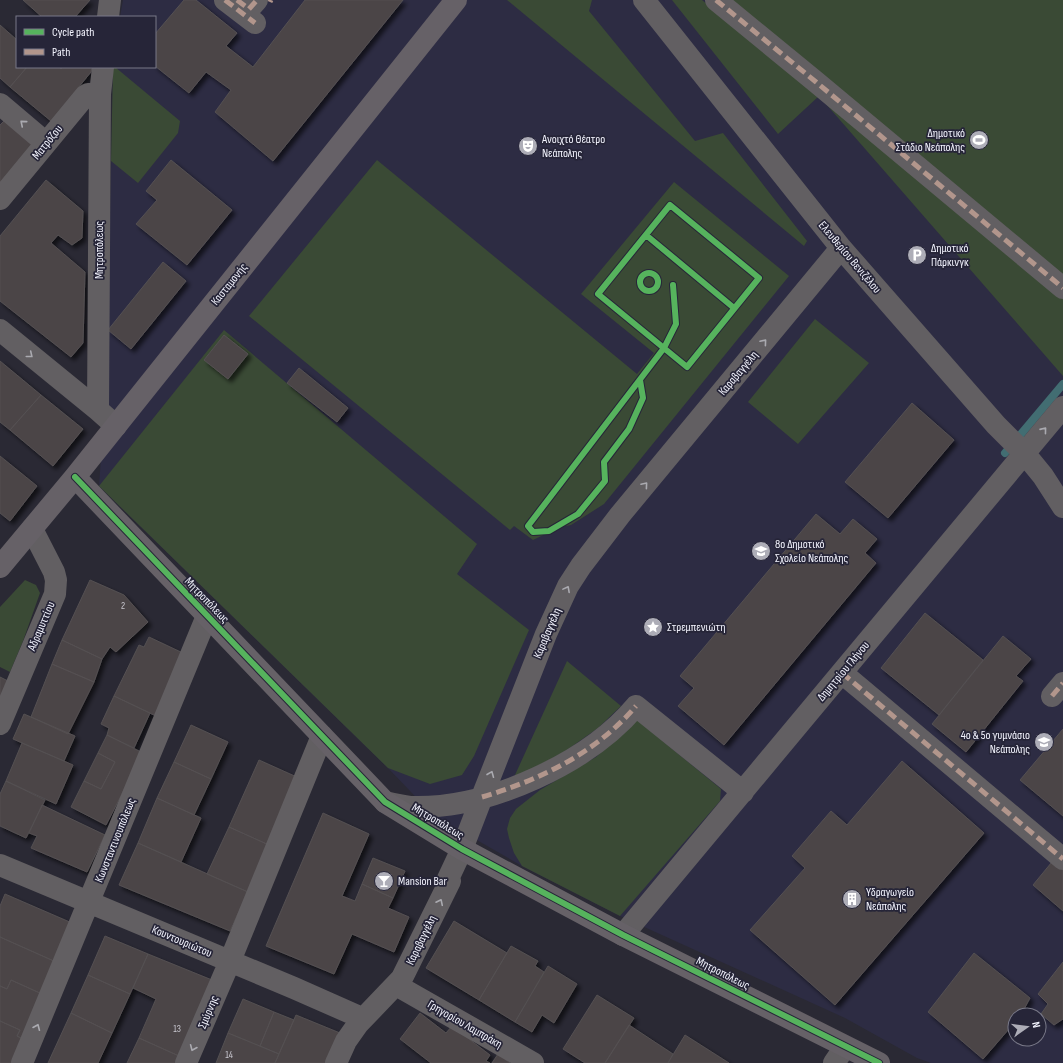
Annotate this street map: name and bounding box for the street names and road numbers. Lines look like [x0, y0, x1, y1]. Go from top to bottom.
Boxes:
street label: Ματρόζου [29, 122, 66, 163]
street label: Ελευθερίου Βενιζέλου [815, 218, 884, 297]
street label: Μητροπόλεως [92, 221, 107, 279]
street label: Κασταμονής [208, 260, 251, 308]
street label: Καραβαγγέλη [715, 348, 761, 399]
street label: Μητροπόλεως [181, 574, 232, 627]
street label: Αδραμυττίου [24, 599, 59, 654]
street label: Καραβαγγέλη [530, 606, 565, 661]
street label: Δημητρίου Γλήνου [814, 638, 873, 704]
street label: Κωνσταντινουπόλεως [92, 795, 139, 885]
street label: Μητροπόλεως [409, 800, 467, 843]
street label: Καραβαγγέλη [403, 913, 440, 968]
street label: Κουντουριώτου [149, 922, 214, 961]
street label: Μητροπόλεως [693, 954, 752, 993]
street label: Σμύρνης [195, 993, 222, 1031]
street label: Γρηγορίου Λαμπράκη [425, 997, 505, 1052]

